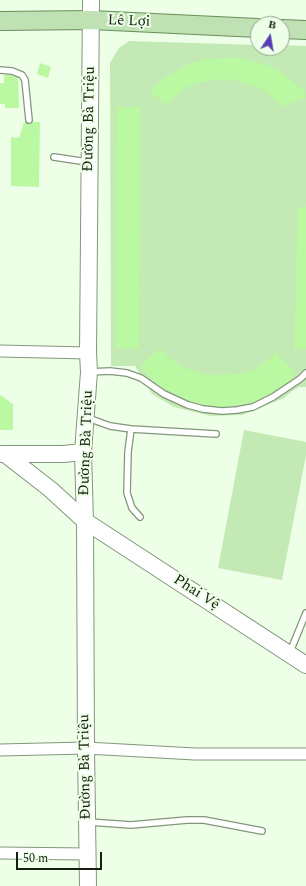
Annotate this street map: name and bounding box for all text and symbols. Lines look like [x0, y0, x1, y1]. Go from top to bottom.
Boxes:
street label: Lê Lợi [107, 12, 151, 32]
north arrow [250, 16, 290, 56]
text: B [267, 16, 278, 34]
street label: Đường Bà Triệu [80, 66, 100, 172]
street label: Đường Bà Triệu [76, 390, 98, 496]
street label: Phai Vệ [169, 571, 223, 615]
street label: Đường Bà Triệu [76, 714, 96, 820]
scale bar [18, 844, 104, 870]
text: 50 m [23, 849, 48, 868]

